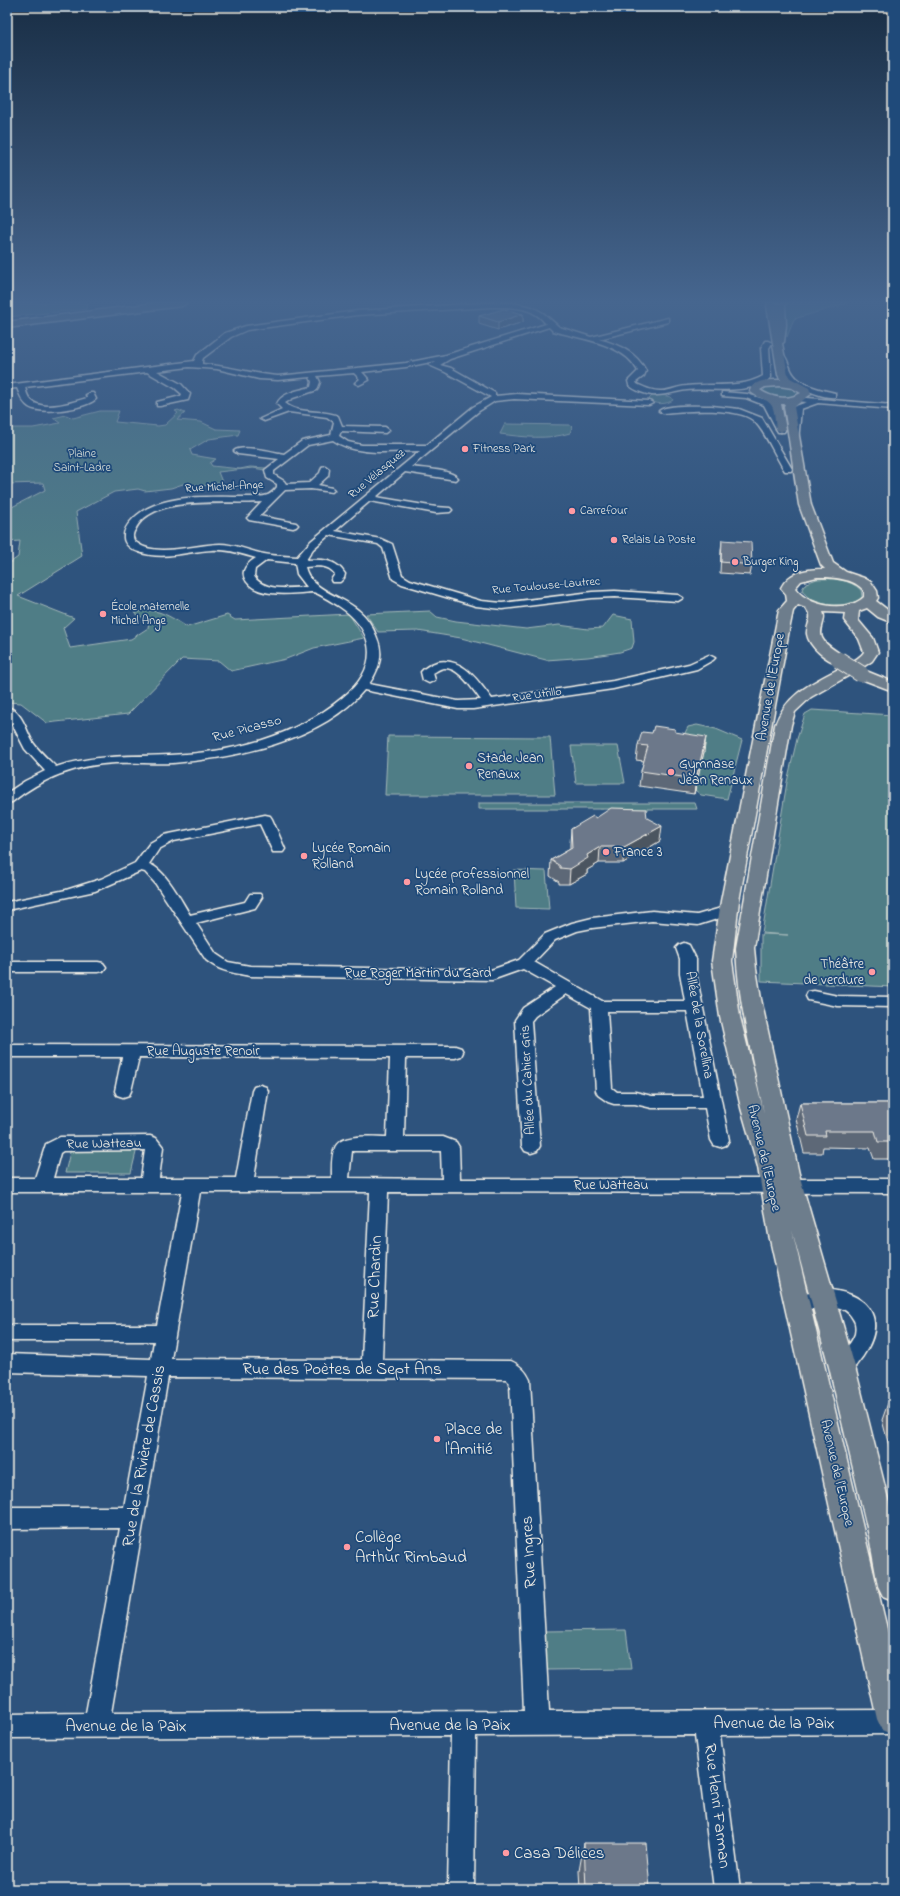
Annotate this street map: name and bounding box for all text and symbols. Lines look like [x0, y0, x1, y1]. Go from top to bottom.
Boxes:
place label: Fitness Park [472, 440, 536, 458]
street label: Rue Vélasquez [345, 444, 410, 503]
marker: Fitness Park [460, 444, 470, 454]
park label: Plaine Saint-Ladre [53, 445, 111, 477]
street label: Rue Michel-Ange [184, 476, 264, 499]
place label: Carrefour [580, 502, 628, 520]
marker: Carrefour [567, 506, 577, 516]
place label: Relais La Poste [622, 531, 696, 549]
marker: Relais La Poste [609, 535, 619, 545]
place label: Burger King [742, 553, 798, 572]
marker: Burger King [730, 557, 740, 567]
street label: Rue Toulouse-Lautrec [491, 572, 602, 600]
place label: École maternelle Michel Ange [111, 598, 190, 631]
marker: École maternelle Michel Ange [98, 609, 108, 619]
street label: Avenue de l'Europe [751, 631, 791, 742]
street label: Rue Utrillo [511, 683, 563, 707]
street label: Rue Picasso [210, 710, 284, 748]
place label: Stade Jean Renaux [477, 748, 544, 785]
place label: Gymnase Jean Renaux [679, 754, 753, 791]
marker: Stade Jean Renaux [464, 761, 474, 771]
marker: Gymnase Jean Renaux [666, 767, 676, 777]
place label: Lycée Romain Rolland [312, 838, 391, 875]
place label: France 3 [613, 842, 663, 863]
marker: France 3 [601, 847, 611, 857]
marker: Lycée Romain Rolland [299, 851, 309, 861]
place label: Lycée professionnel Romain Rolland [415, 864, 529, 901]
marker: Lycée professionnel Romain Rolland [402, 877, 412, 887]
place label: Théâtre de verdure [803, 954, 865, 991]
street label: Rue Roger Martin du Gard [345, 963, 492, 985]
marker: Théâtre de verdure [867, 967, 877, 977]
street label: Allée de la Sorellina [679, 970, 719, 1080]
street label: Allée du Cahier Gris [515, 1025, 541, 1135]
street label: Rue Auguste Renoir [147, 1041, 260, 1063]
street label: Avenue de l'Europe [742, 1103, 787, 1214]
street label: Rue Watteau [66, 1133, 142, 1155]
street label: Rue Watteau [573, 1175, 649, 1196]
street label: Rue Chardin [361, 1235, 389, 1319]
street label: Rue des Poètes de Sept Ans [242, 1357, 442, 1382]
street label: Rue de la Rivière de Cassis [116, 1363, 172, 1549]
place label: Place de l'Amitié [445, 1417, 503, 1462]
street label: Avenue de l'Europe [815, 1418, 860, 1529]
marker: Place de l'Amitié [432, 1434, 442, 1444]
street label: Rue Ingres [515, 1515, 545, 1589]
place label: Collège Arthur Rimbaud [355, 1525, 467, 1570]
marker: Collège Arthur Rimbaud [342, 1542, 352, 1552]
street label: Avenue de la Paix [713, 1711, 835, 1736]
street label: Avenue de la Paix [389, 1713, 511, 1738]
street label: Avenue de la Paix [65, 1714, 187, 1739]
street label: Rue Henri Farman [697, 1742, 737, 1870]
place label: Casa Délices [514, 1841, 604, 1866]
marker: Casa Délices [501, 1848, 511, 1858]

